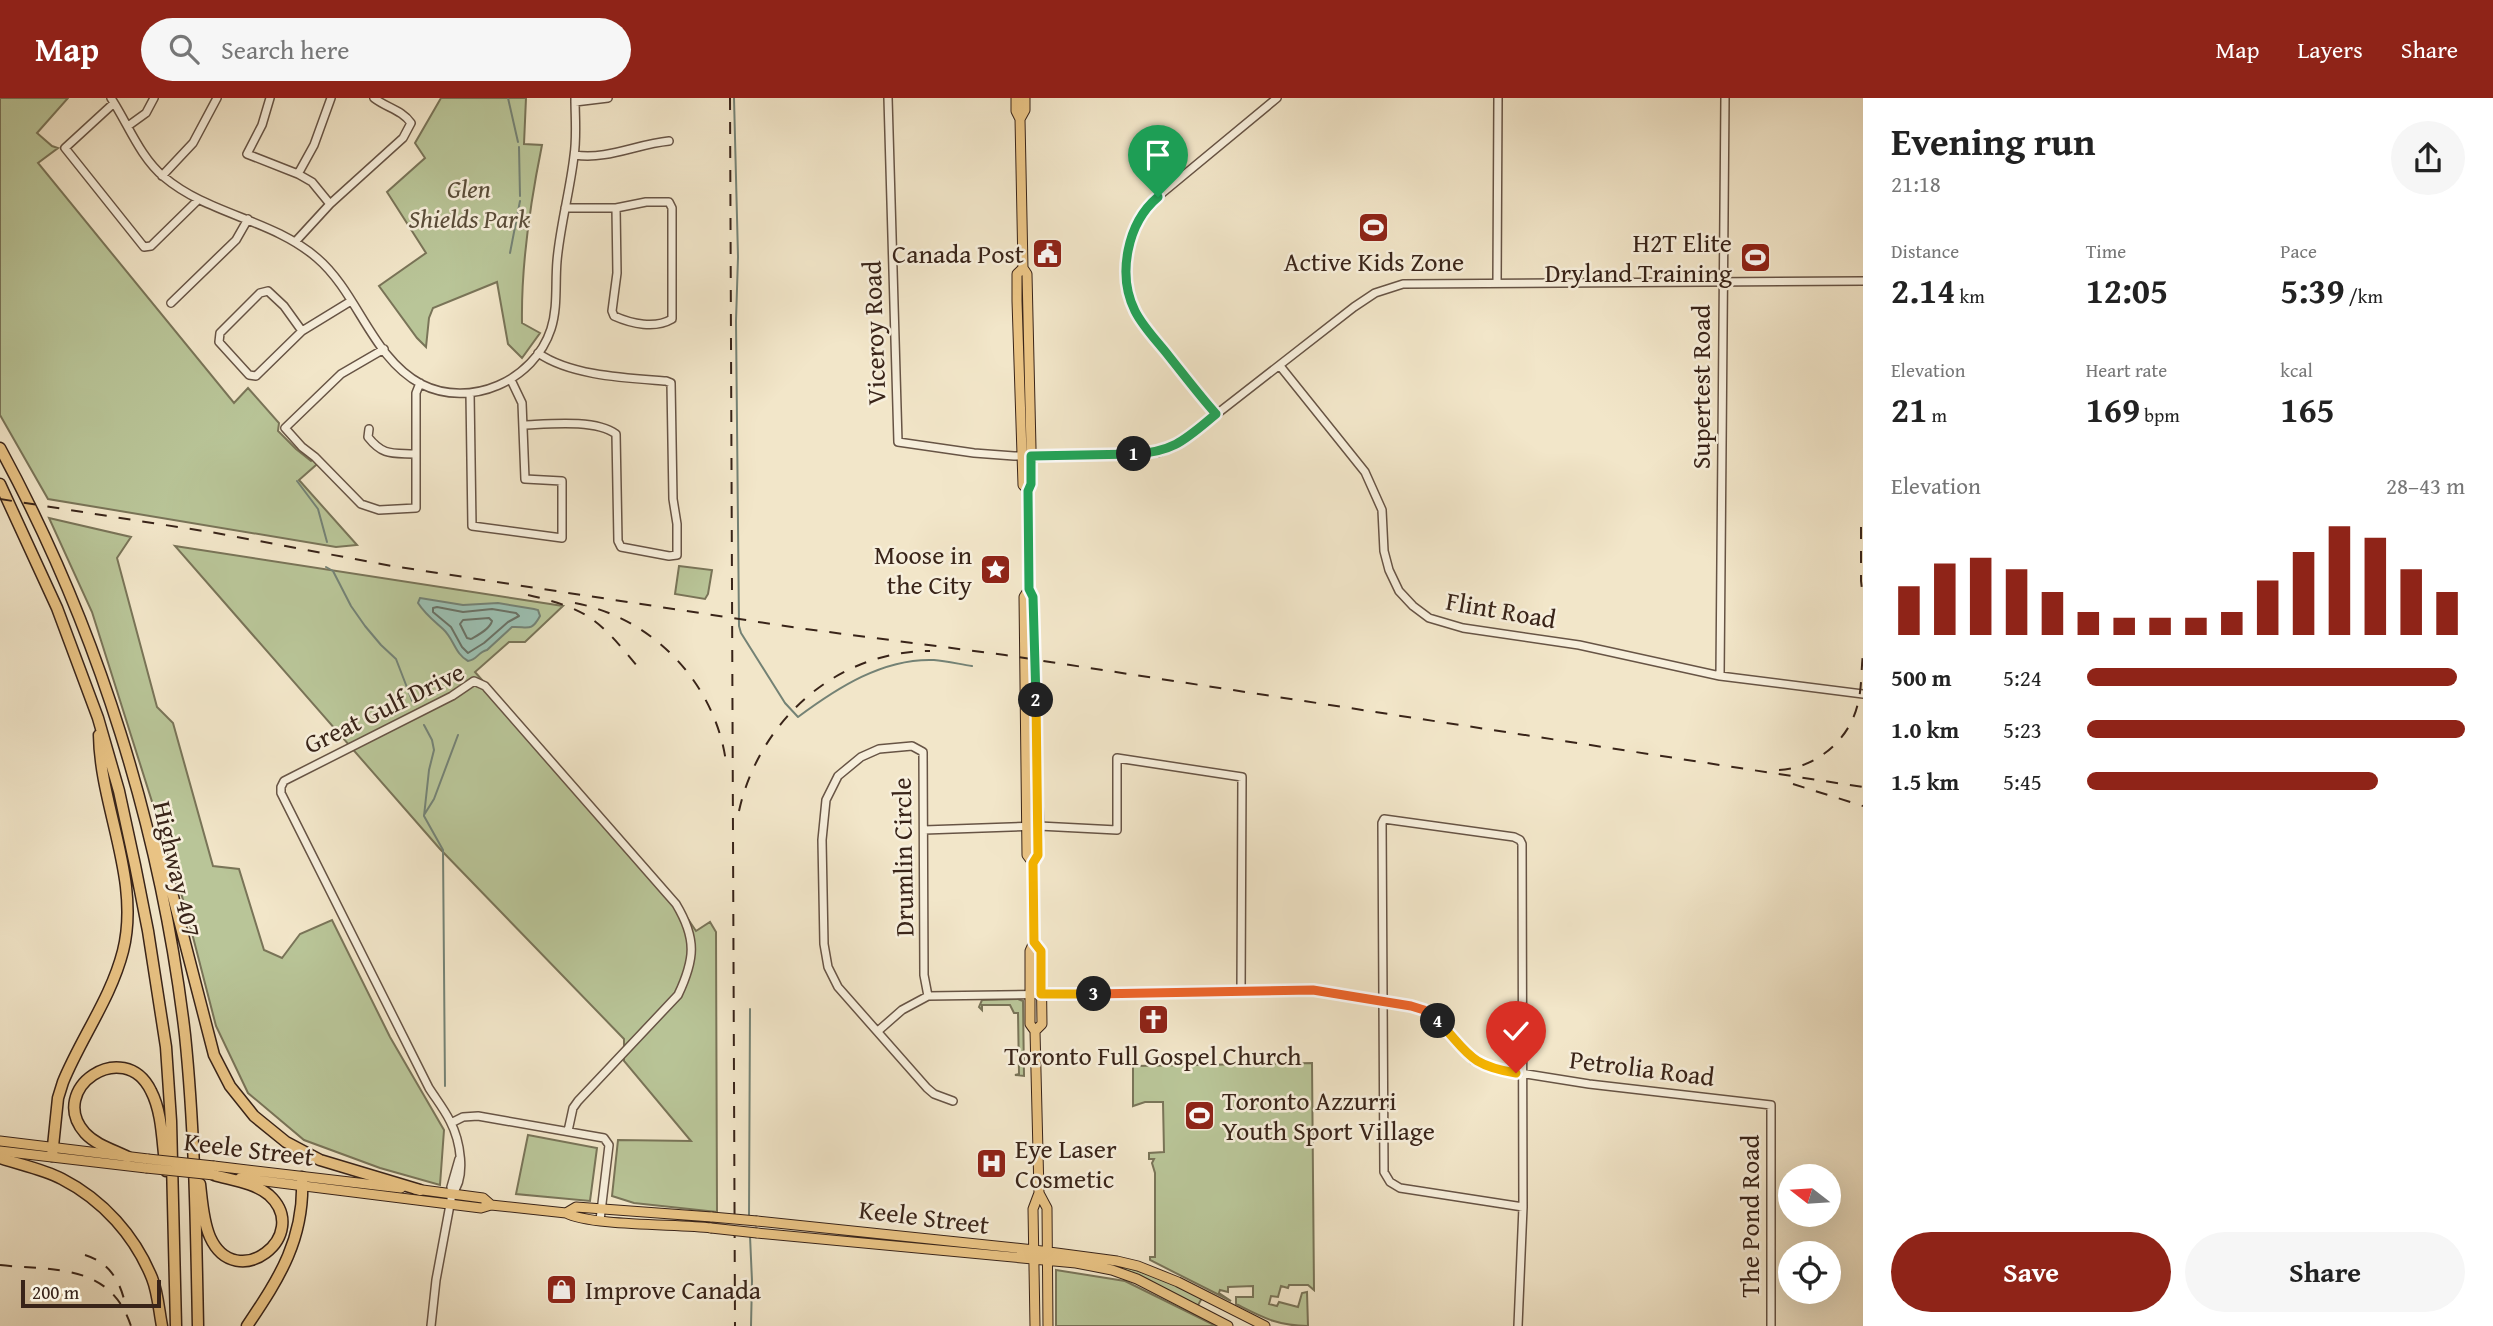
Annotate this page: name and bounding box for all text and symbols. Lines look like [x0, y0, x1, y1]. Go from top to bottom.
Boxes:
search box [141, 18, 631, 81]
text: Map [35, 25, 99, 73]
icon: search [165, 30, 203, 68]
text: Search here [221, 30, 349, 69]
text: Map [2216, 32, 2259, 67]
text: Layers [2297, 32, 2363, 67]
text: Share [2401, 32, 2458, 67]
text: Evening run [1891, 113, 2095, 169]
button: share [2391, 121, 2465, 195]
pin [1128, 125, 1188, 197]
icon: arrive [1139, 136, 1177, 174]
text: 21:18 [1891, 167, 1941, 200]
park label: Glen Shields Park [408, 169, 530, 238]
sports icon: Active Kids Zone [1357, 210, 1391, 244]
place label: H2T Elite Dryland Training [1545, 223, 1732, 292]
place label: Canada Post [892, 234, 1024, 273]
public building icon: Canada Post [1030, 237, 1064, 271]
text: Distance [1891, 237, 1959, 265]
text: Time [2086, 237, 2126, 265]
text: Pace [2280, 237, 2317, 265]
sports icon: H2T Elite Dryland Training [1738, 241, 1772, 275]
place label: Active Kids Zone [1284, 242, 1464, 281]
street label: Viceroy Road [851, 260, 896, 406]
text: 2.14 [1891, 265, 1955, 316]
text: 12:05 [2086, 265, 2168, 316]
text: 5:39 [2280, 265, 2345, 316]
text: km [1955, 282, 1985, 310]
text: /km [2345, 282, 2383, 310]
street label: Supertest Road [1681, 305, 1720, 469]
text: Elevation [1891, 356, 1965, 384]
text: Heart rate [2086, 356, 2167, 384]
text: kcal [2280, 356, 2313, 384]
text: 21 [1891, 384, 1927, 435]
text: 169 [2086, 384, 2140, 435]
text: 165 [2280, 384, 2335, 435]
text: m [1927, 401, 1947, 429]
text: bpm [2140, 401, 2180, 429]
pin: 1 [1116, 436, 1152, 472]
text: 1 [1129, 439, 1138, 467]
text: Elevation [1891, 469, 1981, 502]
text: 28–43 m [2386, 469, 2465, 502]
place label: Moose in the City [874, 535, 972, 604]
place icon: Moose in the City [978, 553, 1012, 587]
street label: Flint Road [1443, 581, 1559, 638]
street label: Great Gulf Drive [297, 652, 471, 763]
text: 500 m [1891, 661, 1952, 694]
text: 5:24 [2003, 661, 2042, 694]
pin: 2 [1018, 682, 1054, 718]
text: 2 [1031, 685, 1040, 713]
text: 1.0 km [1891, 713, 1959, 746]
text: 5:23 [2003, 713, 2042, 746]
text: 1.5 km [1891, 765, 1959, 798]
text: 5:45 [2003, 765, 2042, 798]
street label: Drumlin Circle [882, 777, 923, 937]
street label: Highway 407 [143, 797, 212, 941]
pin: 3 [1076, 976, 1112, 1012]
text: 3 [1089, 979, 1098, 1007]
pin [1486, 1001, 1546, 1073]
church icon: Toronto Full Gospel Church [1136, 1003, 1170, 1037]
pin: 4 [1420, 1004, 1456, 1038]
text: 4 [1433, 1006, 1442, 1034]
icon: check [1497, 1012, 1535, 1050]
place label: Toronto Full Gospel Church [1004, 1036, 1302, 1075]
street label: Petrolia Road [1567, 1039, 1717, 1096]
place label: Toronto Azzurri Youth Sport Village [1222, 1081, 1435, 1150]
sports icon: Toronto Azzurri Youth Sport Village [1182, 1099, 1216, 1133]
street label: Keele Street [182, 1121, 316, 1176]
place label: Eye Laser Cosmetic [1015, 1129, 1117, 1198]
street label: The Pond Road [1730, 1134, 1769, 1297]
hospital icon: Eye Laser Cosmetic [975, 1147, 1009, 1181]
north arrow [1778, 1164, 1841, 1227]
map controls [1778, 1164, 1841, 1304]
street label: Keele Street [857, 1189, 991, 1244]
button: Save [1891, 1232, 2171, 1312]
button: Share [2185, 1232, 2465, 1312]
button: locate [1778, 1241, 1841, 1304]
place label: Improve Canada [585, 1270, 762, 1309]
shop icon: Improve Canada [545, 1273, 579, 1307]
scale bar [21, 1277, 161, 1309]
text: 200 m [32, 1278, 79, 1306]

